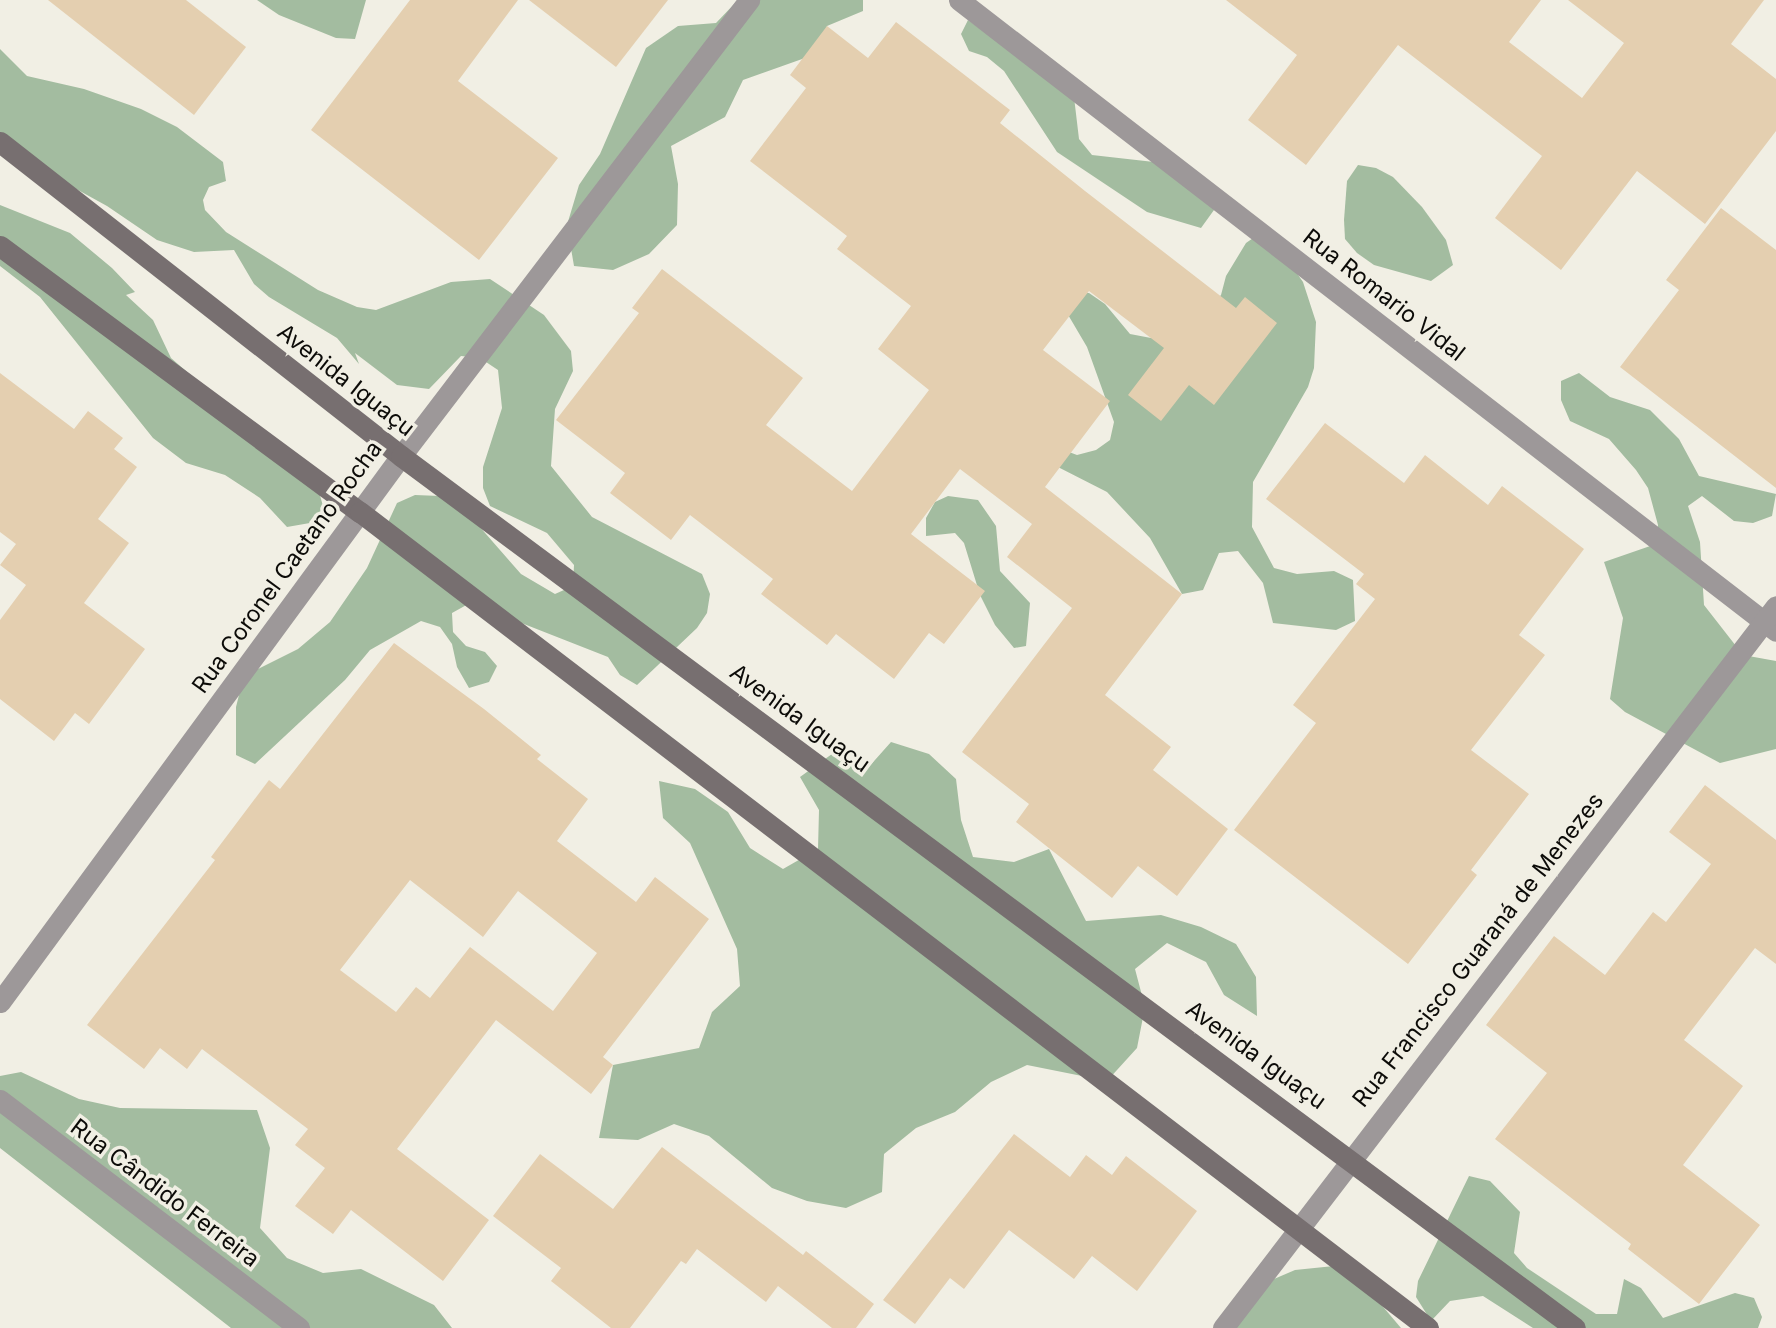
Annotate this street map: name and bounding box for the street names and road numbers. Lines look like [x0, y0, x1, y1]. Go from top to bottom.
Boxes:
street label: Rua Romario Vidal [1298, 223, 1470, 367]
street label: Avenida Iguaçu [272, 318, 420, 442]
street label: Rua Coronel Caetano Rocha [186, 436, 388, 698]
street label: Avenida Iguaçu [725, 658, 875, 778]
street label: Rua Francisco Guaraná de Menezes [1347, 787, 1609, 1113]
street label: Avenida Iguaçu [1181, 995, 1331, 1115]
street label: Rua Cândido Ferreira [65, 1113, 265, 1273]

